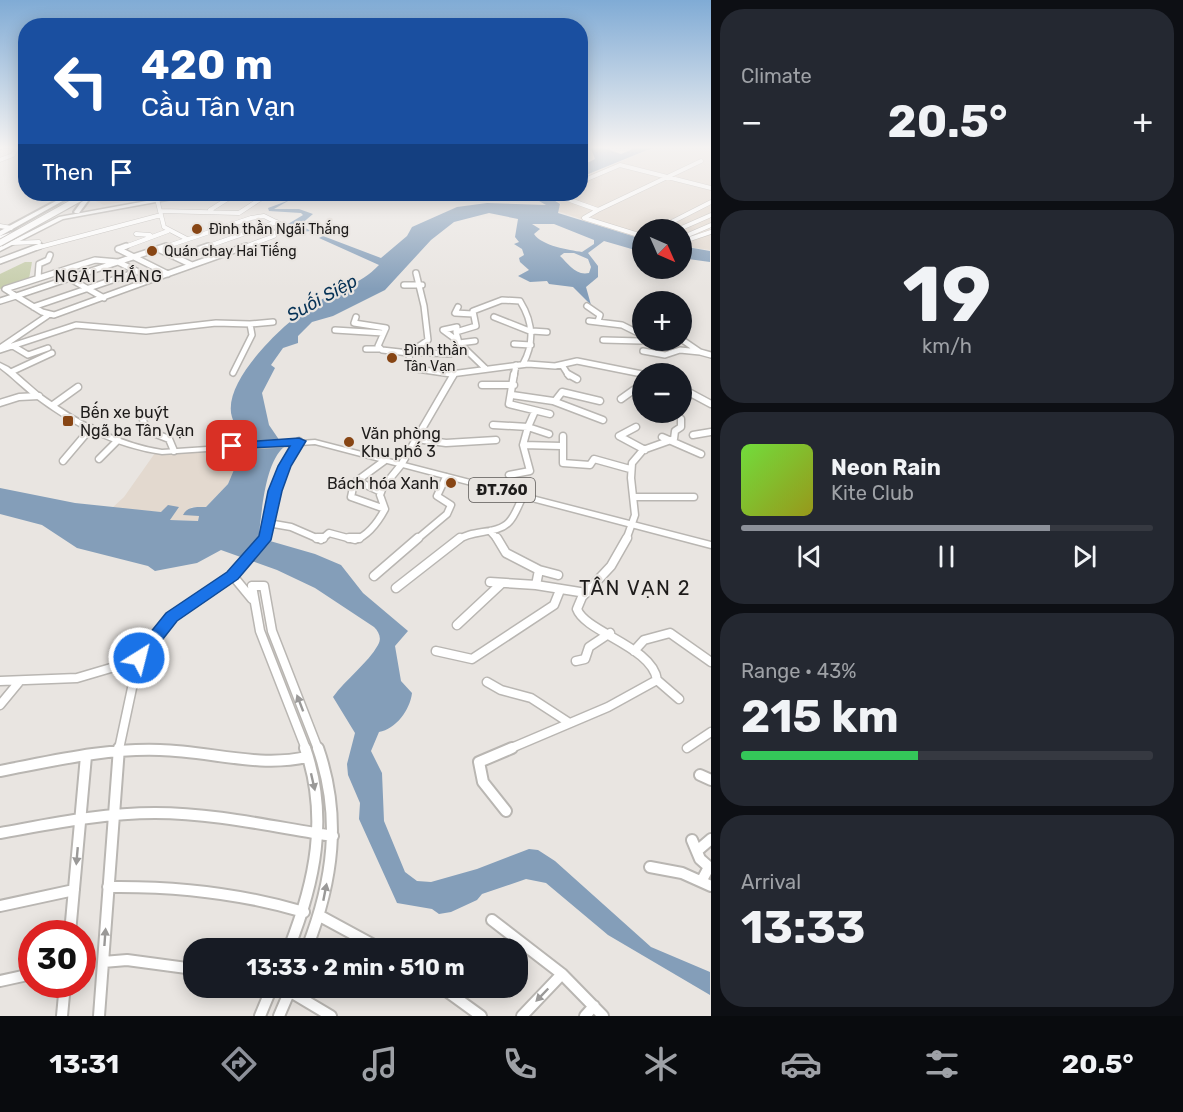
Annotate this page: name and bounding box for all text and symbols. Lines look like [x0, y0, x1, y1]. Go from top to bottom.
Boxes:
text: 420 m [141, 40, 273, 90]
icon: left [42, 42, 120, 120]
text: Climate [741, 64, 812, 88]
text: Cầu Tân Vạn [141, 91, 295, 123]
text: 20.5° [888, 95, 1007, 148]
text: − [741, 102, 762, 141]
text: + [1132, 102, 1153, 141]
icon: arrive [105, 156, 138, 189]
text: Then [42, 159, 93, 186]
north arrow [632, 219, 692, 279]
map controls [632, 219, 692, 423]
place label: Đình thần Ngãi Thắng [209, 220, 349, 238]
marker: Đình thần Ngãi Thắng [190, 222, 204, 236]
place label: Quán chay Hai Tiếng [164, 242, 297, 260]
marker: Quán chay Hai Tiếng [145, 244, 159, 258]
text: 19 [903, 248, 991, 341]
district label: NGÃI THẮNG [55, 265, 163, 286]
water label: Suối Siệp [282, 269, 361, 326]
button: + [632, 291, 692, 351]
text: km/h [922, 334, 972, 358]
place label: Đình thần Tân Vạn [404, 341, 468, 375]
marker: Đình thần Tân Vạn [385, 351, 399, 365]
button: − [632, 363, 692, 423]
place label: Bến xe buýt Ngã ba Tân Vạn [80, 401, 194, 440]
marker: Bến xe buýt Ngã ba Tân Vạn [61, 414, 75, 428]
pin [206, 420, 257, 471]
place label: Văn phòng Khu phố 3 [361, 424, 441, 461]
icon: arrive [215, 429, 248, 462]
marker: Văn phòng Khu phố 3 [342, 435, 356, 449]
text: Neon Rain [831, 454, 941, 481]
place label: Bách hóa Xanh [327, 474, 439, 493]
marker: Bách hóa Xanh [444, 476, 458, 490]
road number: ĐT.760 [469, 478, 535, 502]
text: Kite Club [831, 481, 914, 505]
icon: previous [793, 540, 826, 573]
icon: pause [930, 540, 963, 573]
icon: next [1068, 540, 1101, 573]
district label: TÂN VẠN 2 [579, 576, 691, 600]
position arrow [107, 626, 171, 690]
text: Range · 43% [741, 659, 856, 683]
text: 215 km [741, 690, 899, 743]
one-way arrow [294, 694, 304, 712]
one-way arrow [309, 772, 318, 791]
one-way arrow [72, 846, 82, 865]
text: Arrival [741, 870, 801, 894]
one-way arrow [321, 883, 330, 902]
text: 13:33 [741, 901, 865, 954]
speed limit sign: 30 [18, 920, 96, 998]
one-way arrow [100, 927, 109, 946]
text: 13:33 · 2 min · 510 m [246, 954, 465, 981]
one-way arrow [536, 988, 550, 1002]
icon: directions [218, 1043, 260, 1085]
icon: music [359, 1043, 401, 1085]
icon: phone [499, 1043, 541, 1085]
icon: climate [640, 1043, 682, 1085]
icon: car [780, 1043, 822, 1085]
icon: filters [921, 1043, 963, 1085]
text: 13:31 [49, 1048, 119, 1080]
text: 20.5° [1062, 1048, 1134, 1080]

